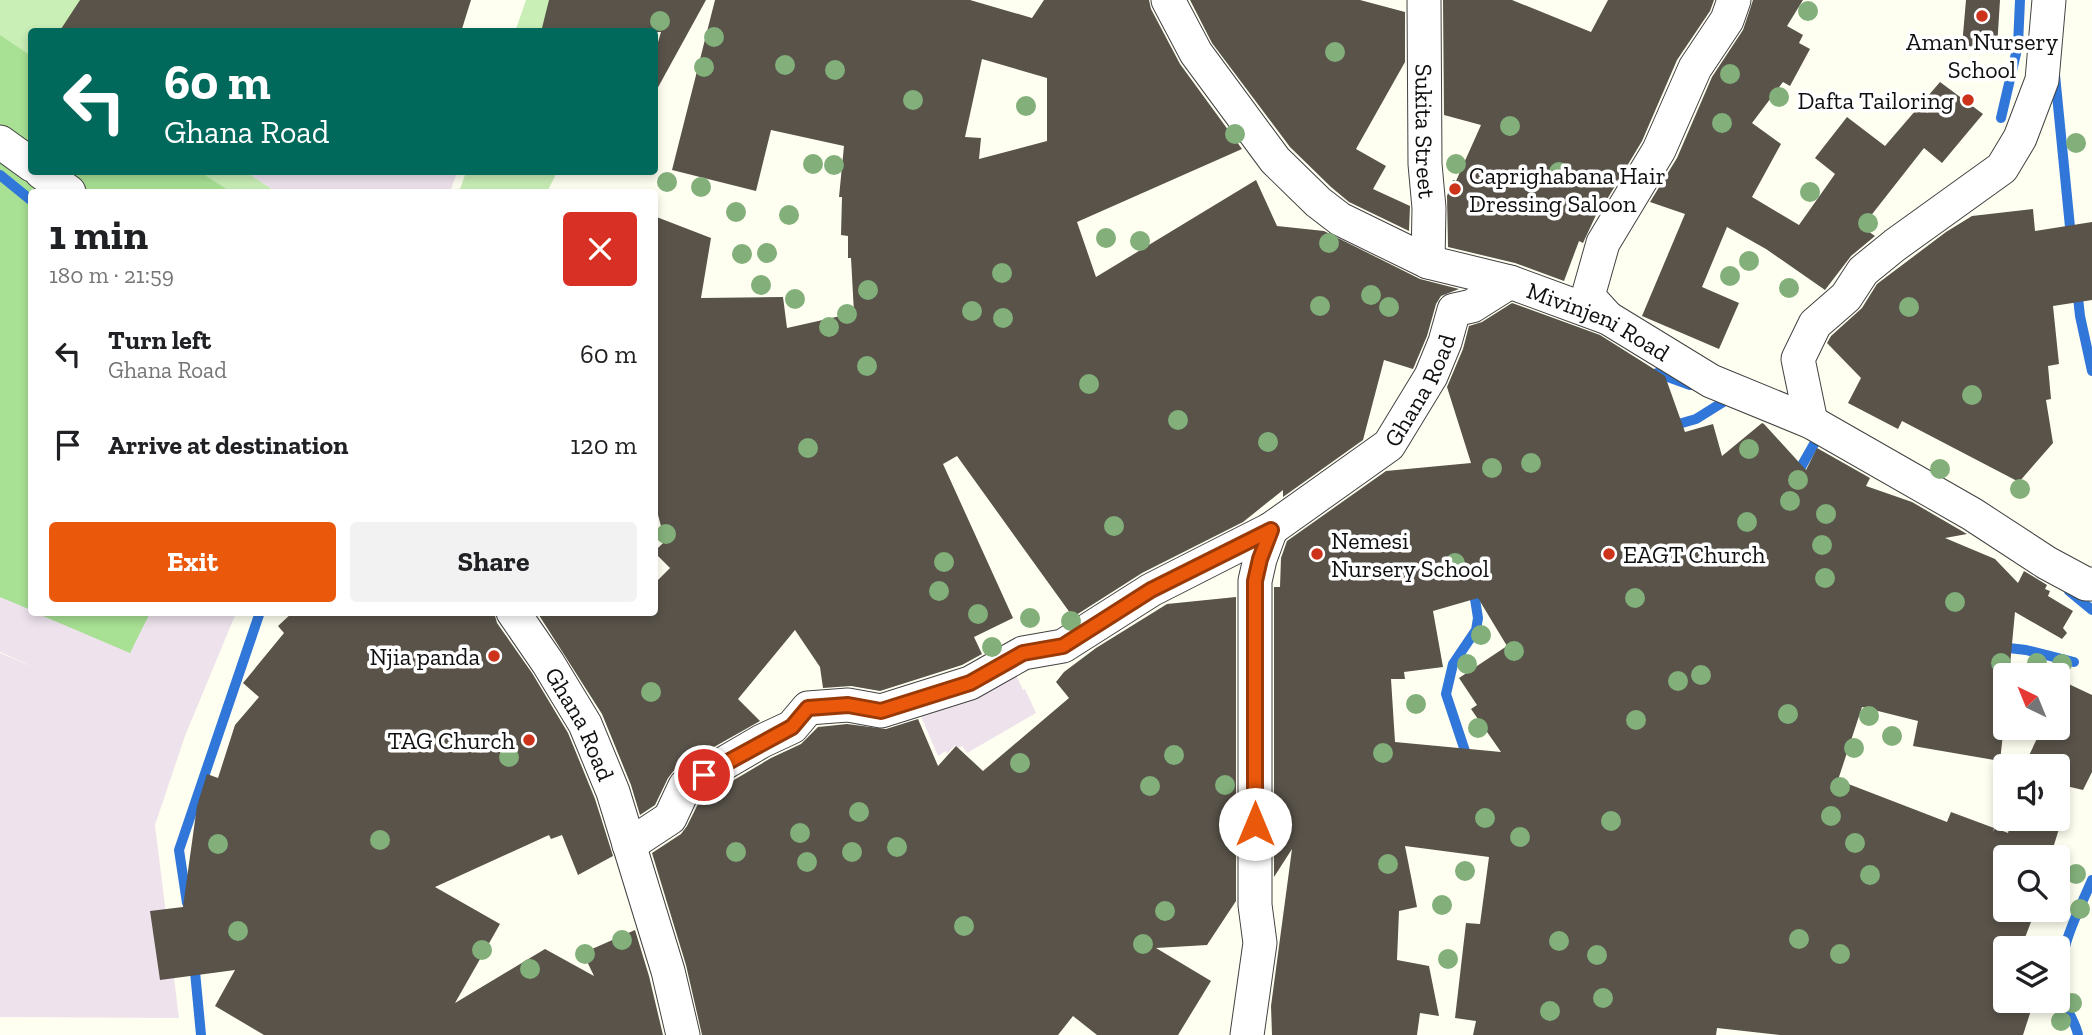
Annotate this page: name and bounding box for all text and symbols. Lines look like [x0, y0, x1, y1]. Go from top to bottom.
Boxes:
marker: Aman Nursery School [1974, 8, 1990, 24]
place label: Aman Nursery School [1906, 27, 2059, 84]
text: 60 m [164, 53, 271, 112]
icon: left [49, 56, 140, 147]
street label: Sukita Street [1410, 64, 1443, 200]
place label: Dafta Tailoring [1798, 86, 1954, 115]
marker: Dafta Tailoring [1960, 92, 1976, 108]
text: Ghana Road [164, 113, 329, 151]
place label: Caprighabana Hair Dressing Saloon [1469, 161, 1666, 218]
marker: Caprighabana Hair Dressing Saloon [1447, 181, 1463, 197]
text: 1 min [49, 209, 148, 260]
button: close [563, 212, 637, 286]
text: 180 m · 21:59 [49, 261, 174, 289]
street label: Mivinjeni Road [1523, 275, 1675, 367]
text: Turn left [108, 324, 211, 356]
street label: Ghana Road [1377, 331, 1461, 452]
icon: left [49, 335, 87, 373]
text: 60 m [580, 338, 637, 370]
text: Ghana Road [108, 356, 227, 384]
icon: arrive [49, 426, 87, 464]
text: Arrive at destination [108, 429, 348, 461]
text: 120 m [570, 429, 637, 461]
button: Exit [49, 522, 336, 602]
button: Share [350, 522, 637, 602]
place label: Nemesi Nursery School [1331, 526, 1489, 583]
place label: EAGT Church [1623, 540, 1766, 569]
marker: Nemesi Nursery School [1309, 546, 1325, 562]
marker: EAGT Church [1601, 546, 1617, 562]
place label: Njia panda [370, 642, 480, 671]
marker: Njia panda [486, 648, 502, 664]
street label: Ghana Road [539, 662, 621, 785]
north arrow [1993, 663, 2070, 740]
map controls [1993, 663, 2070, 1013]
place label: TAG Church [387, 726, 516, 755]
marker: TAG Church [521, 732, 537, 748]
pin [674, 745, 734, 805]
button: sound [1993, 754, 2070, 831]
icon: arrive [685, 756, 723, 794]
position arrow [1218, 787, 1292, 861]
button: search [1993, 845, 2070, 922]
button: layers [1993, 936, 2070, 1013]

